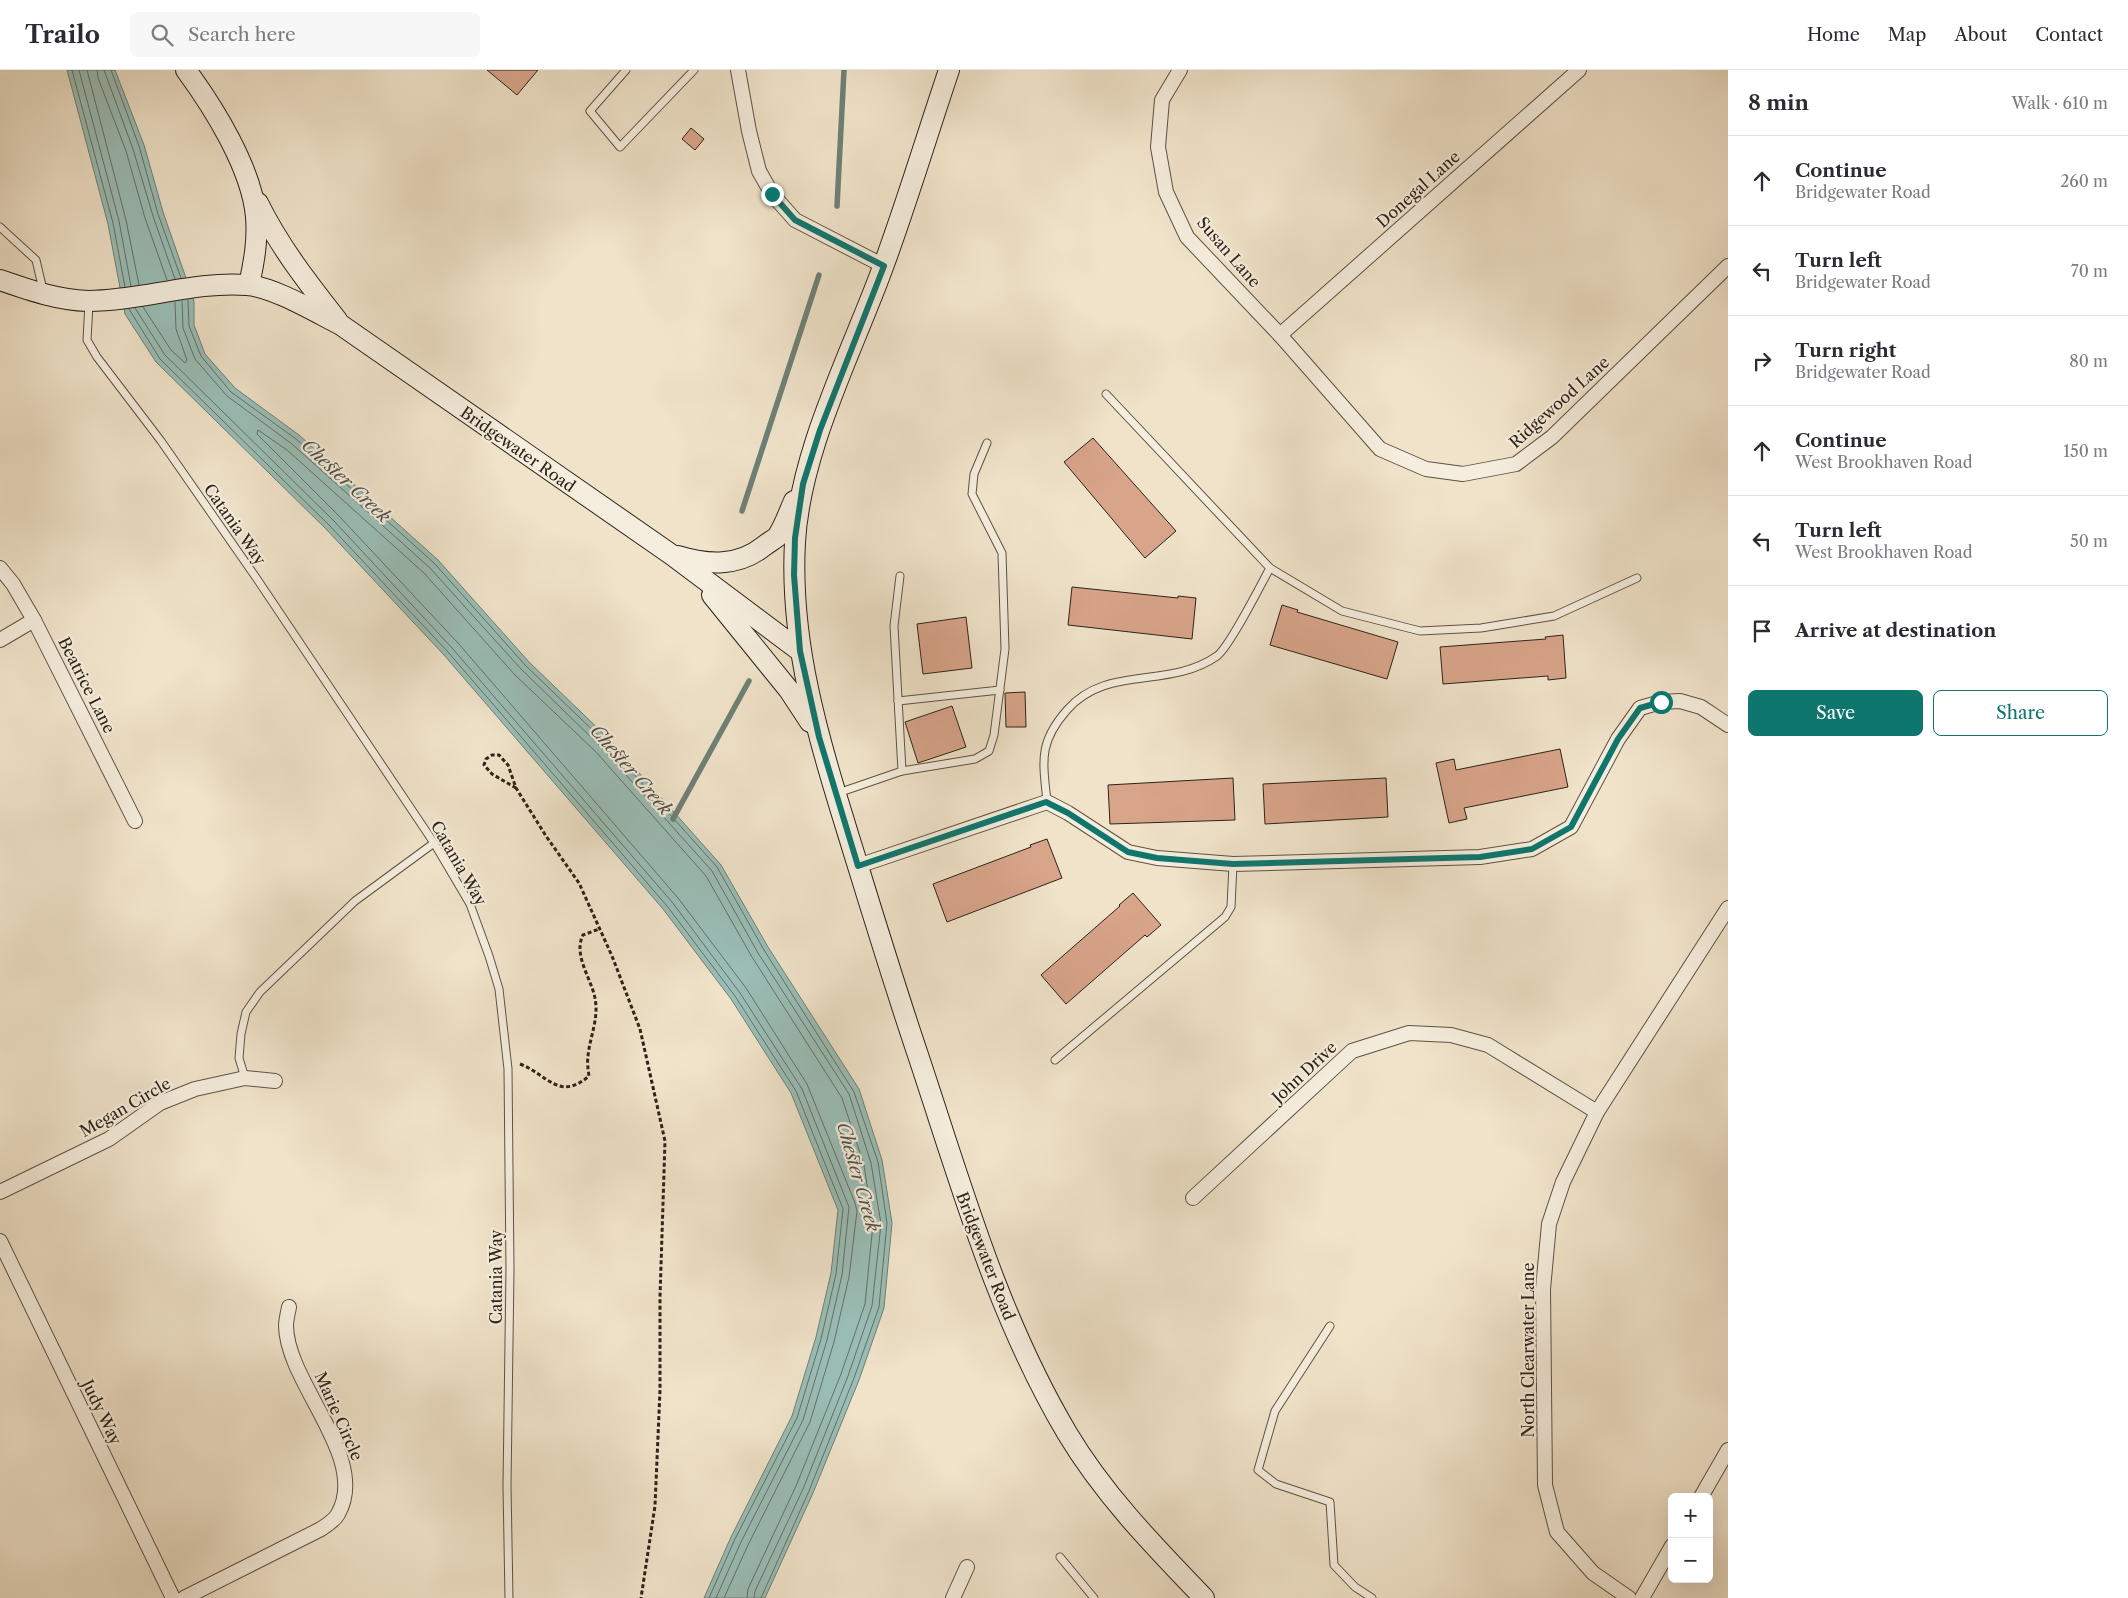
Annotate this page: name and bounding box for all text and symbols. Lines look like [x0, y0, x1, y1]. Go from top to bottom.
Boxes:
search box [130, 12, 480, 57]
text: Trailo [25, 20, 100, 49]
icon: search [148, 21, 176, 49]
text: Search here [188, 23, 296, 46]
text: Home [1807, 24, 1860, 46]
text: Map [1888, 24, 1926, 46]
text: About [1954, 24, 2007, 46]
text: Contact [2035, 24, 2103, 46]
text: 8 min [1748, 90, 1809, 115]
text: Walk · 610 m [2011, 93, 2108, 113]
street label: Donegal Lane [1372, 146, 1464, 232]
text: Continue [1795, 159, 1887, 182]
icon: ahead [1748, 167, 1776, 195]
text: 260 m [2060, 171, 2108, 191]
text: Bridgewater Road [1795, 182, 1931, 202]
route end [761, 183, 784, 206]
street label: Susan Lane [1193, 213, 1265, 291]
text: Turn left [1795, 249, 1882, 272]
icon: left [1748, 257, 1776, 285]
text: 70 m [2071, 261, 2108, 281]
text: Bridgewater Road [1795, 272, 1931, 292]
text: Turn right [1795, 339, 1896, 362]
icon: right [1748, 347, 1776, 375]
text: 80 m [2069, 351, 2108, 371]
street label: Ridgewood Lane [1505, 352, 1613, 452]
text: Bridgewater Road [1795, 362, 1931, 382]
street label: Bridgewater Road [457, 402, 579, 496]
text: Continue [1795, 429, 1887, 452]
water label: Chester Creek [297, 434, 395, 528]
icon: ahead [1748, 437, 1776, 465]
text: 150 m [2063, 441, 2108, 461]
text: West Brookhaven Road [1795, 452, 1973, 472]
street label: Catania Way [200, 479, 271, 569]
text: Turn left [1795, 519, 1882, 542]
icon: left [1748, 527, 1776, 555]
text: 50 m [2070, 531, 2108, 551]
text: West Brookhaven Road [1795, 542, 1973, 562]
icon: arrive [1748, 617, 1776, 645]
text: Arrive at destination [1795, 619, 1996, 642]
street label: Beatrice Lane [54, 634, 120, 737]
button: Save [1748, 690, 1923, 736]
button: Share [1933, 690, 2108, 736]
route start [1650, 691, 1673, 714]
water label: Chester Creek [586, 720, 677, 820]
street label: Catania Way [427, 817, 492, 910]
street label: John Drive [1265, 1037, 1341, 1109]
street label: Megan Circle [76, 1073, 174, 1141]
water label: Chester Creek [832, 1120, 884, 1235]
street label: Bridgewater Road [952, 1189, 1020, 1323]
street label: Catania Way [486, 1229, 506, 1324]
street label: North Clearwater Lane [1518, 1262, 1538, 1437]
street label: Marie Circle [311, 1368, 368, 1464]
street label: Judy Way [76, 1373, 127, 1449]
map controls [1668, 1493, 1713, 1583]
button: + [1668, 1493, 1713, 1538]
button: − [1668, 1538, 1713, 1583]

